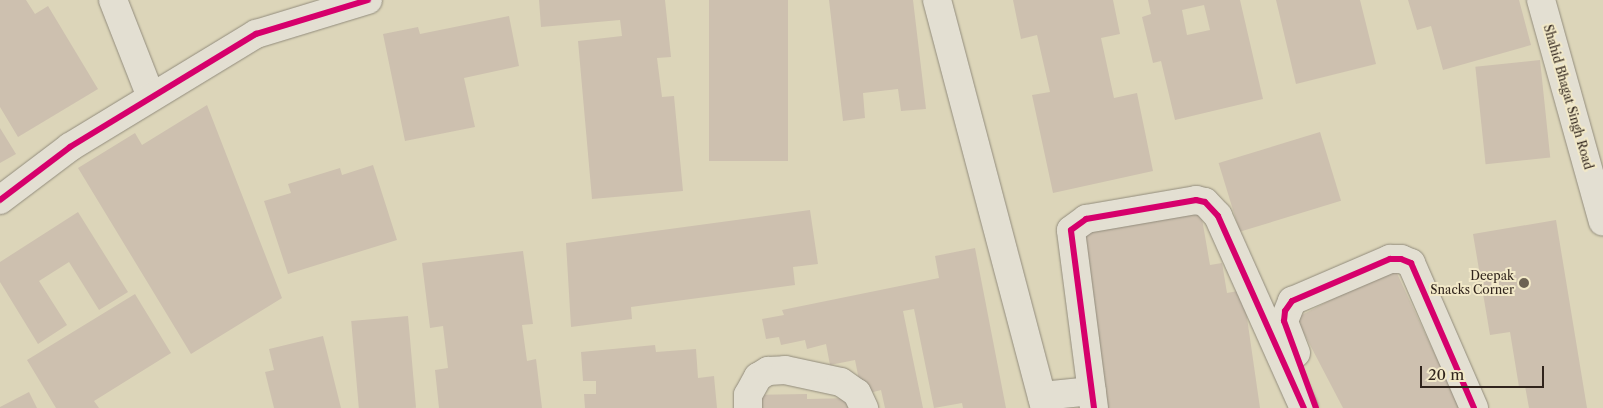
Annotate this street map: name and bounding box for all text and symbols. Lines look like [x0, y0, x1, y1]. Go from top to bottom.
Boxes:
street label: Shahid Bhagat Singh Road [1540, 23, 1596, 171]
place label: Deepak Snacks Corner [1430, 269, 1514, 297]
marker: Deepak Snacks Corner [1518, 277, 1530, 289]
scale bar [1423, 356, 1547, 388]
text: 20 m [1428, 365, 1464, 384]

